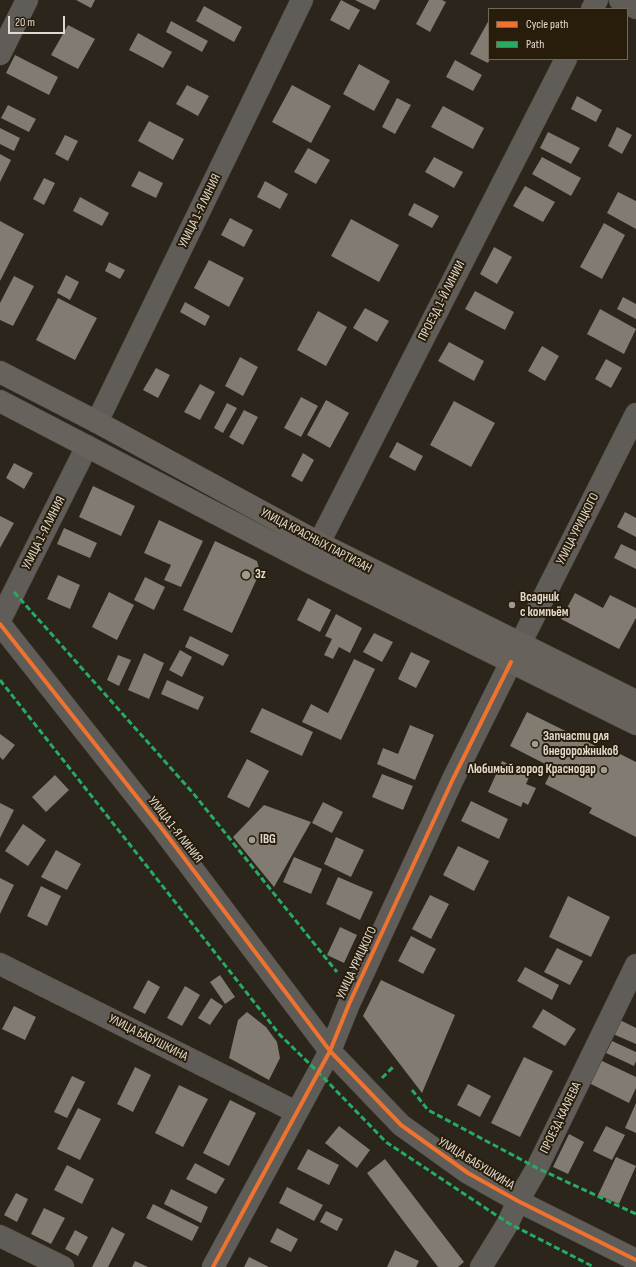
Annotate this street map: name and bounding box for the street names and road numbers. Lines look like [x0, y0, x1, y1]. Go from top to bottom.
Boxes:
street label: УЛИЦА 1-Я ЛИНИЯ [175, 172, 225, 250]
street label: ПРОЕЗД 1-Й ЛИНИИ [415, 258, 469, 344]
street label: УЛИЦА УРИЦКОГО [553, 491, 603, 567]
street label: УЛИЦА 1-Я ЛИНИЯ [19, 494, 69, 572]
street label: УЛИЦА КРАСНЫХ ПАРТИЗАН [258, 505, 374, 577]
street label: УЛИЦА 1-Я ЛИНИЯ [144, 794, 206, 866]
street label: УЛИЦА УРИЦКОГО [333, 924, 381, 1002]
street label: УЛИЦА БАБУШКИНА [106, 1011, 190, 1065]
street label: ПРОЕЗД КАЛЯЕВА [537, 1080, 585, 1156]
street label: УЛИЦА БАБУШКИНА [435, 1134, 517, 1194]

